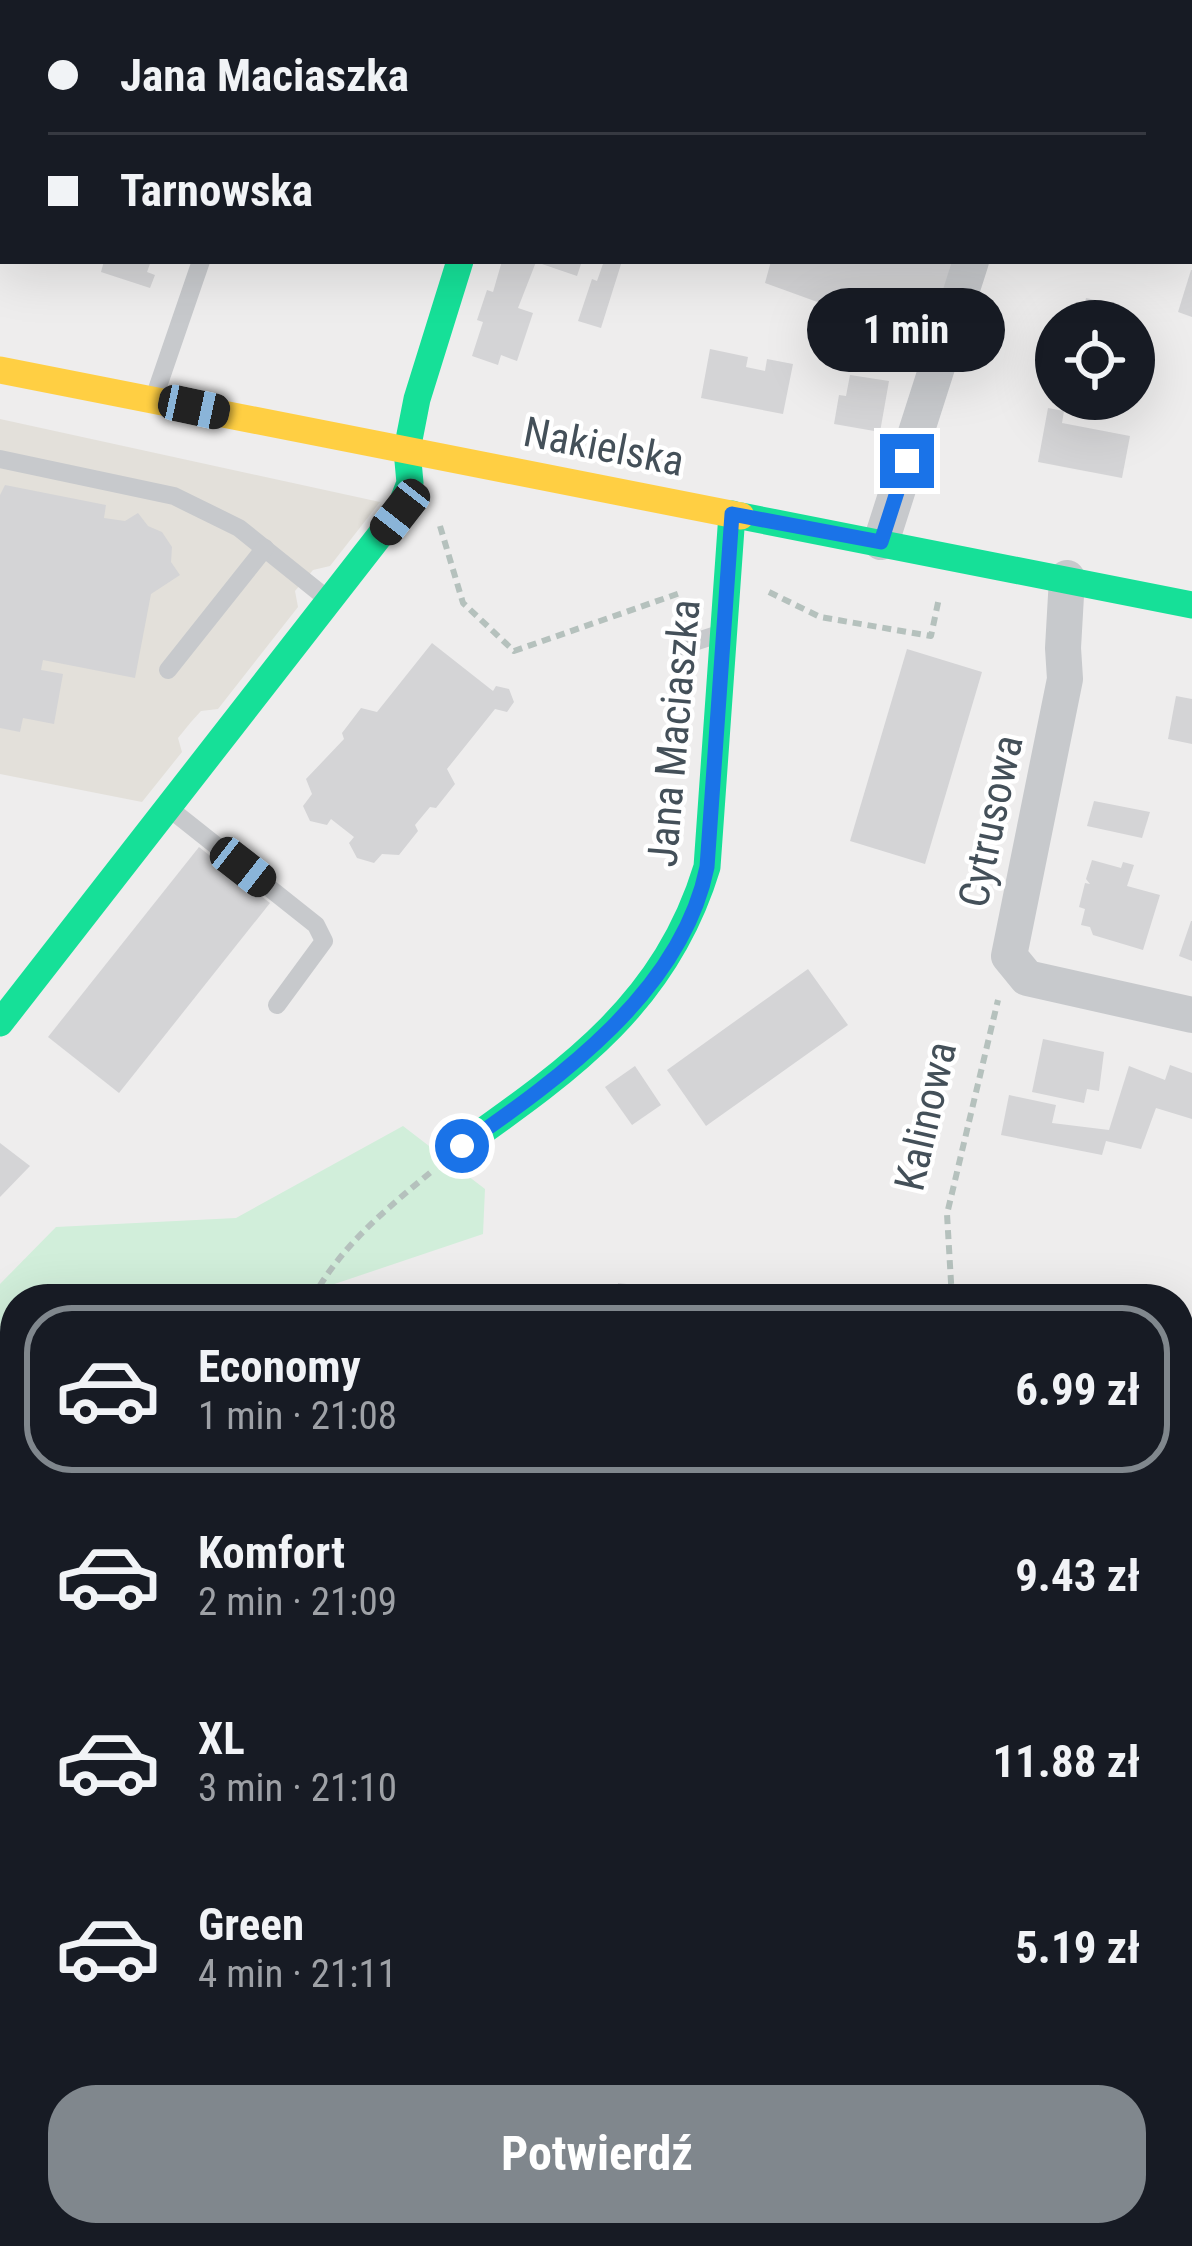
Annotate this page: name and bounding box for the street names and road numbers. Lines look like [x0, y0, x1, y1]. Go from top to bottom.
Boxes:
street label: Nakielska [520, 407, 688, 486]
street label: Jana Maciaszka [637, 597, 710, 869]
street label: Cytrusowa [948, 731, 1033, 912]
street label: Kalinowa [885, 1037, 966, 1195]

